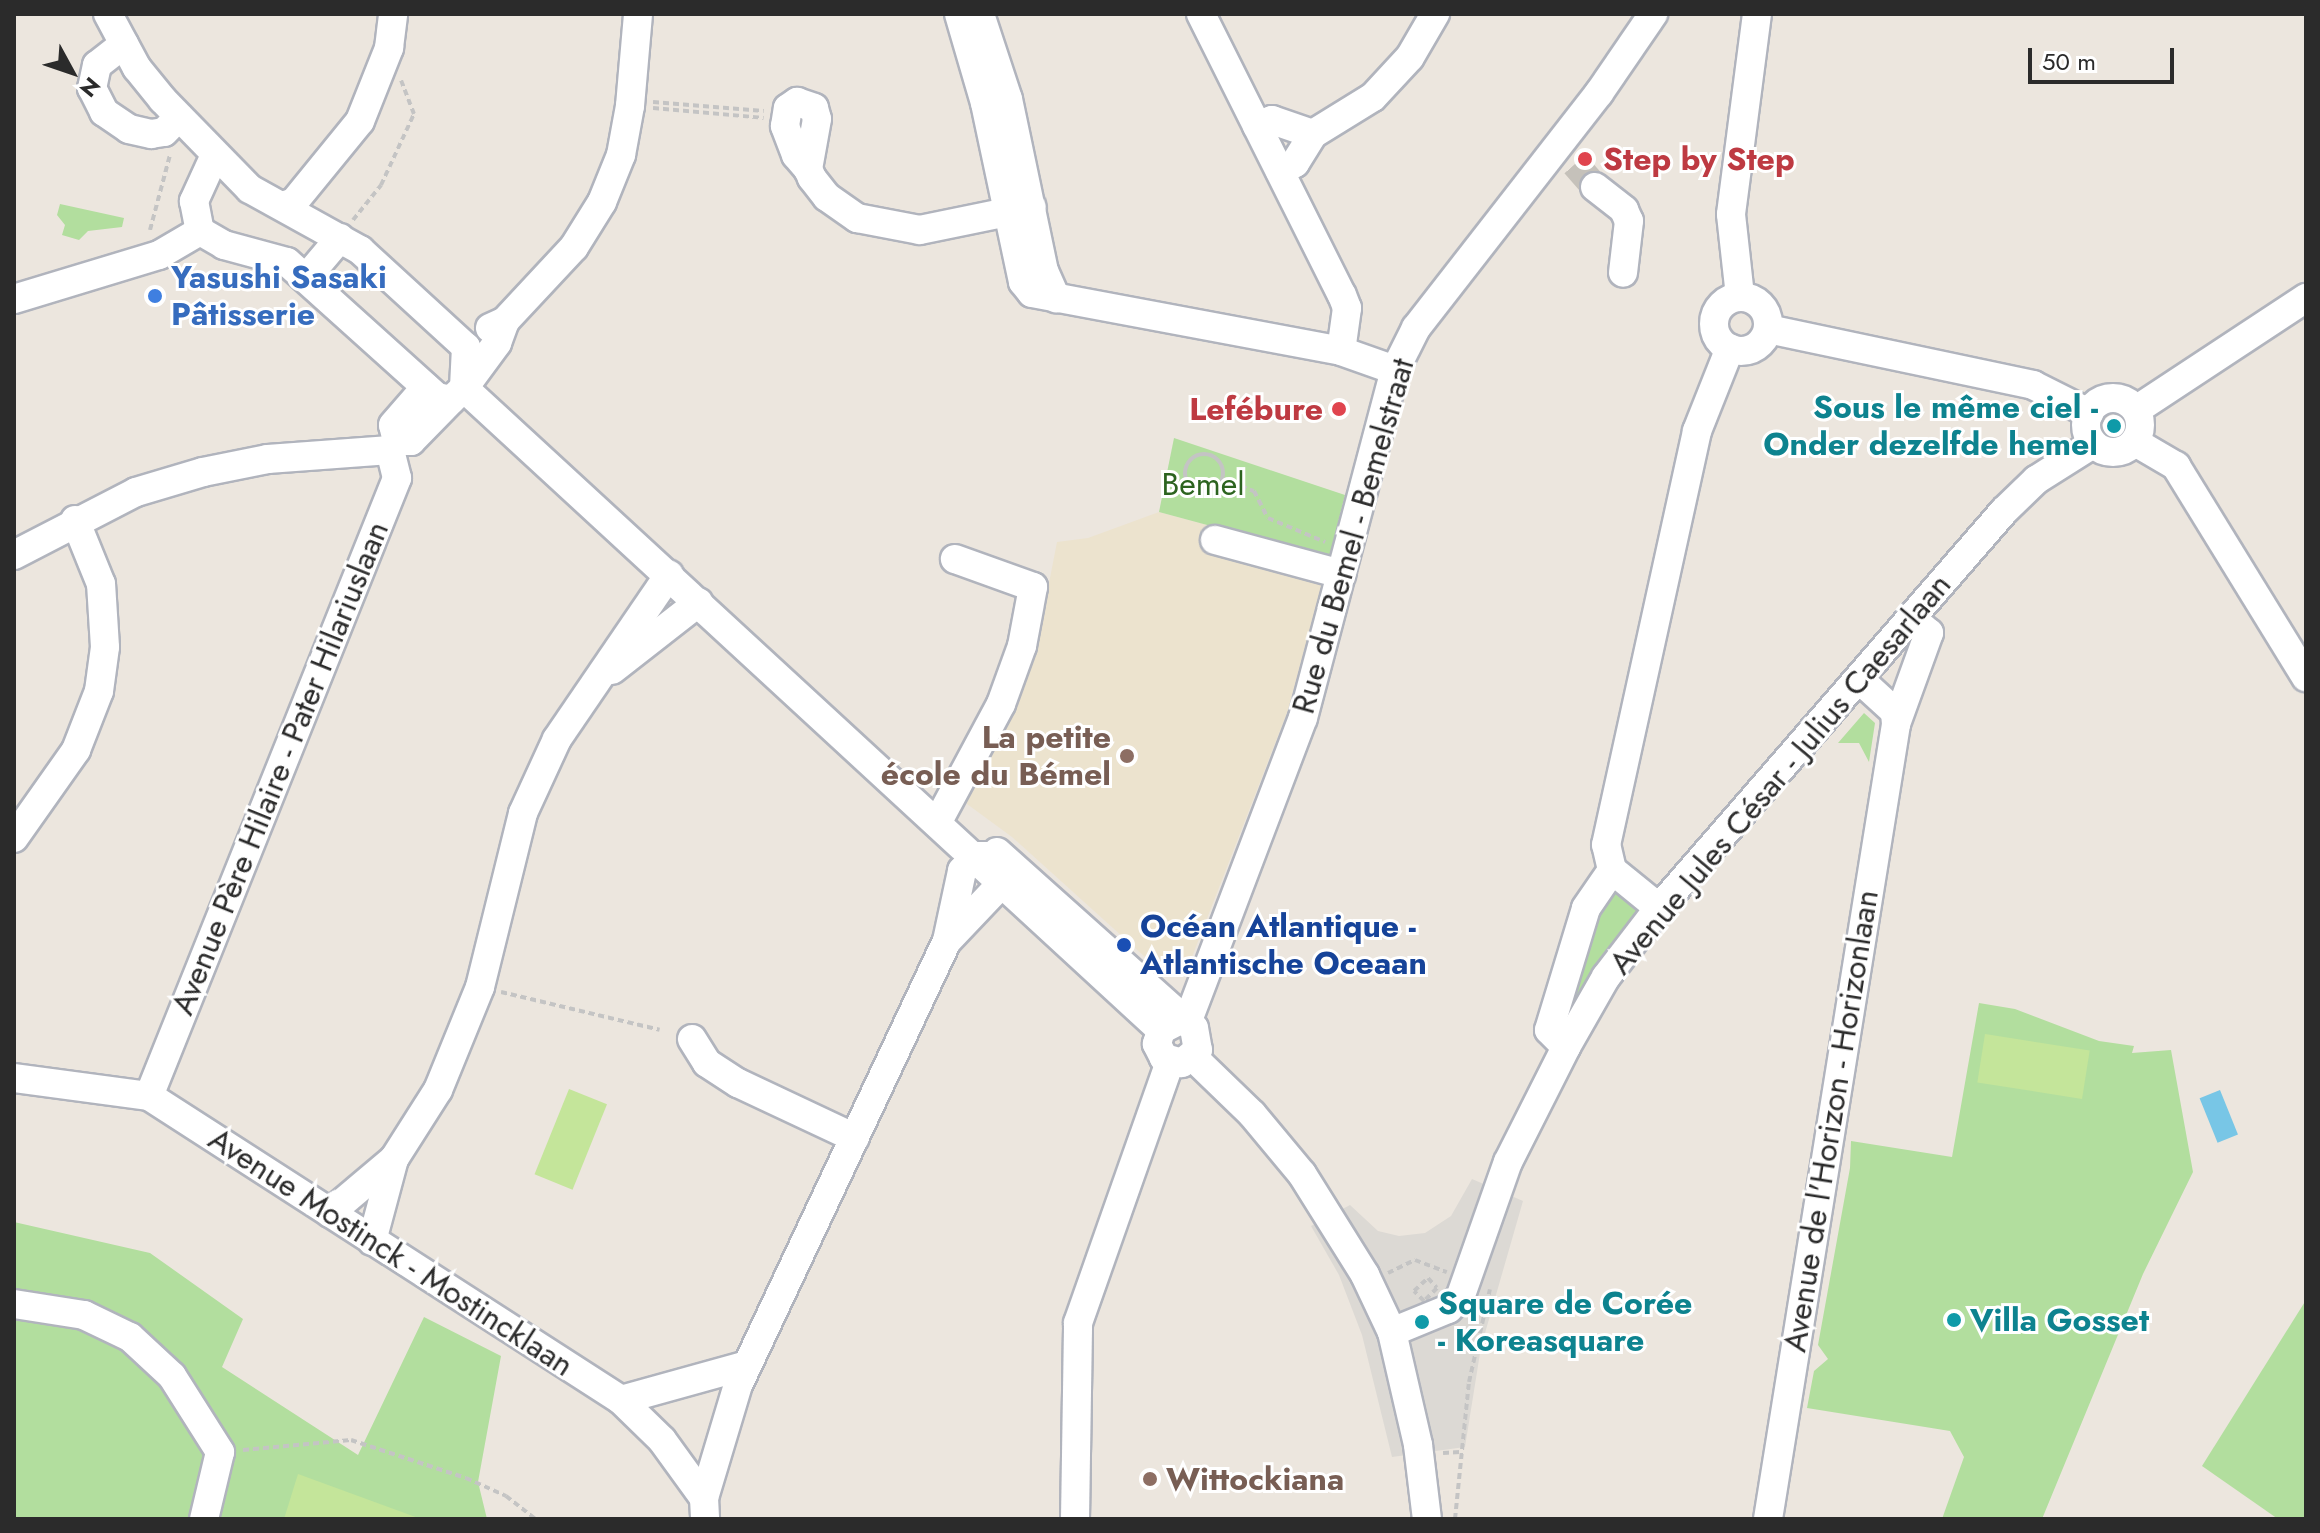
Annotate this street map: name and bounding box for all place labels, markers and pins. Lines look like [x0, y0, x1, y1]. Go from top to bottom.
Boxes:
place label: Step by Step [1603, 140, 1795, 178]
marker: Step by Step [1574, 148, 1596, 170]
place label: Yasushi Sasaki Pâtisserie [171, 259, 387, 334]
marker: Yasushi Sasaki Pâtisserie [146, 287, 164, 305]
place label: Sous le même ciel - Onder dezelfde hemel [1763, 389, 2098, 464]
place label: Lefébure [1189, 390, 1323, 428]
marker: Lefébure [1330, 400, 1348, 418]
marker: Sous le même ciel - Onder dezelfde hemel [2105, 417, 2123, 435]
place label: La petite école du Bémel [881, 719, 1111, 794]
marker: La petite école du Bémel [1118, 747, 1136, 765]
place label: Océan Atlantique - Atlantische Oceaan [1140, 908, 1427, 983]
marker: Océan Atlantique - Atlantische Oceaan [1115, 936, 1133, 954]
place label: Square de Corée - Koreasquare [1438, 1285, 1692, 1360]
place label: Villa Gosset [1970, 1301, 2149, 1339]
marker: Villa Gosset [1945, 1311, 1963, 1329]
marker: Square de Corée - Koreasquare [1413, 1313, 1431, 1331]
place label: Wittockiana [1166, 1460, 1344, 1498]
marker: Wittockiana [1141, 1470, 1159, 1488]

